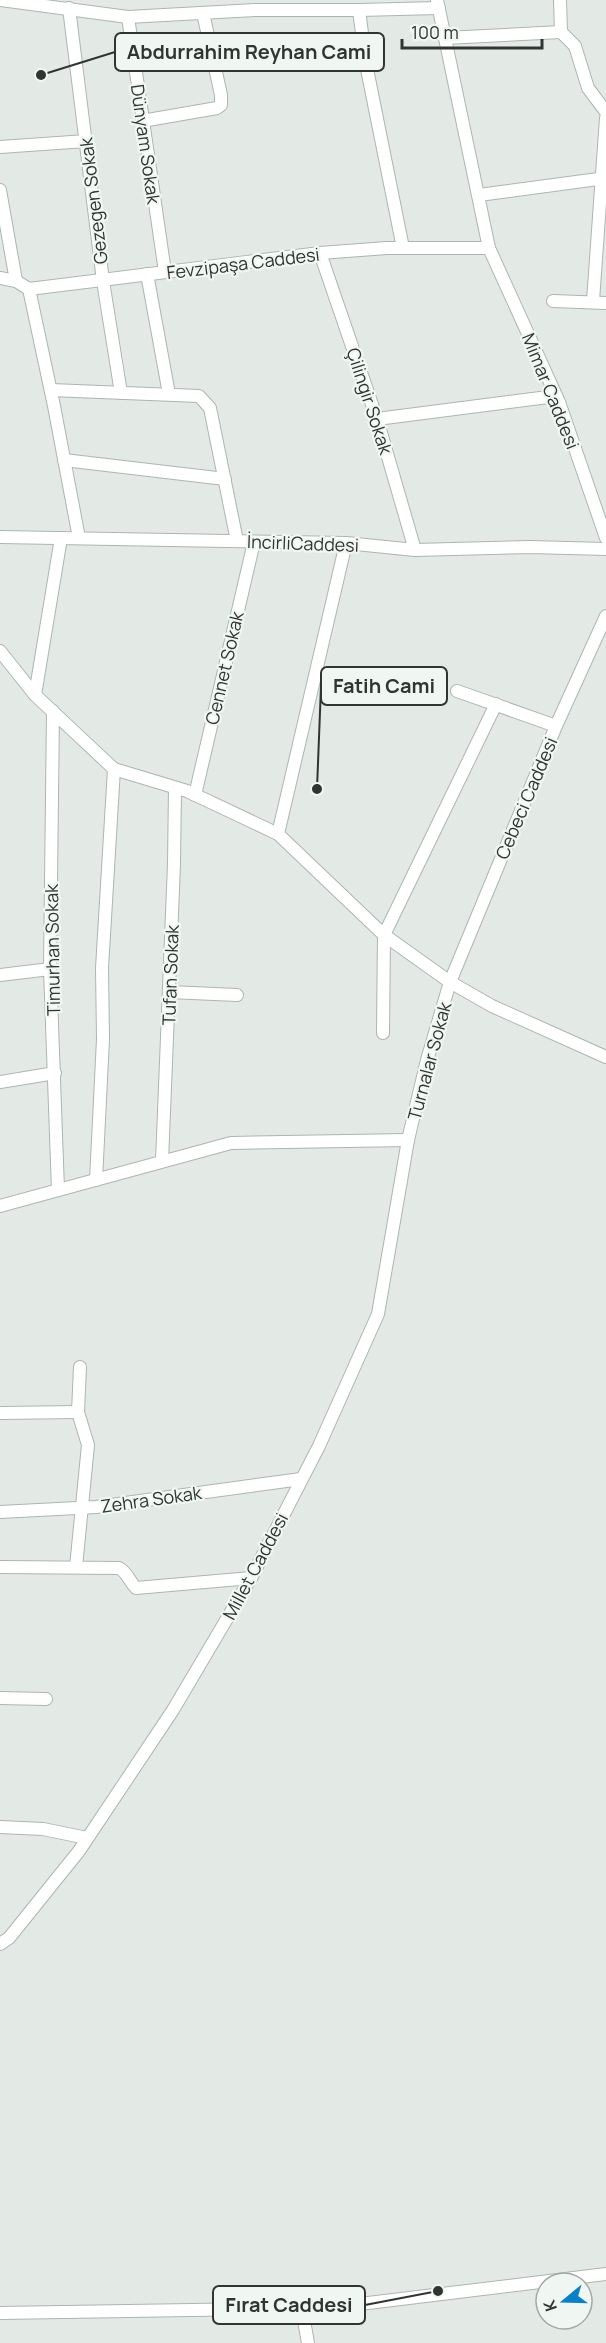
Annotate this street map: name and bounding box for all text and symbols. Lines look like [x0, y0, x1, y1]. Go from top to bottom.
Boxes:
scale bar [402, 12, 542, 50]
text: 100 m [411, 20, 459, 44]
callout: Abdurrahim Reyhan Cami [115, 33, 384, 71]
text: Abdurrahim Reyhan Cami [127, 38, 371, 65]
street label: Dünyam Sokak [126, 83, 166, 206]
street label: Gezegen Sokak [73, 135, 113, 266]
street label: Fevzipaşa Caddesi [165, 242, 321, 284]
street label: Mimar Caddesi [517, 329, 585, 453]
street label: Çilingir Sokak [341, 345, 399, 458]
street label: İncirliCaddesi [247, 529, 359, 557]
street label: Cennet Sokak [199, 608, 249, 727]
callout: Fatih Cami [321, 667, 447, 705]
text: Fatih Cami [333, 672, 435, 699]
street label: Cebeci Caddesi [489, 733, 563, 863]
street label: Timurhan Sokak [39, 883, 65, 1016]
street label: Tufan Sokak [156, 923, 184, 1026]
street label: Turnalar Sokak [402, 998, 457, 1123]
street label: Zehra Sokak [99, 1480, 204, 1518]
street label: Millet Caddesi [217, 1509, 293, 1623]
north arrow [534, 2271, 594, 2331]
callout: Fırat Caddesi [213, 2286, 365, 2324]
text: Fırat Caddesi [225, 2291, 353, 2318]
text: K [538, 2297, 562, 2314]

